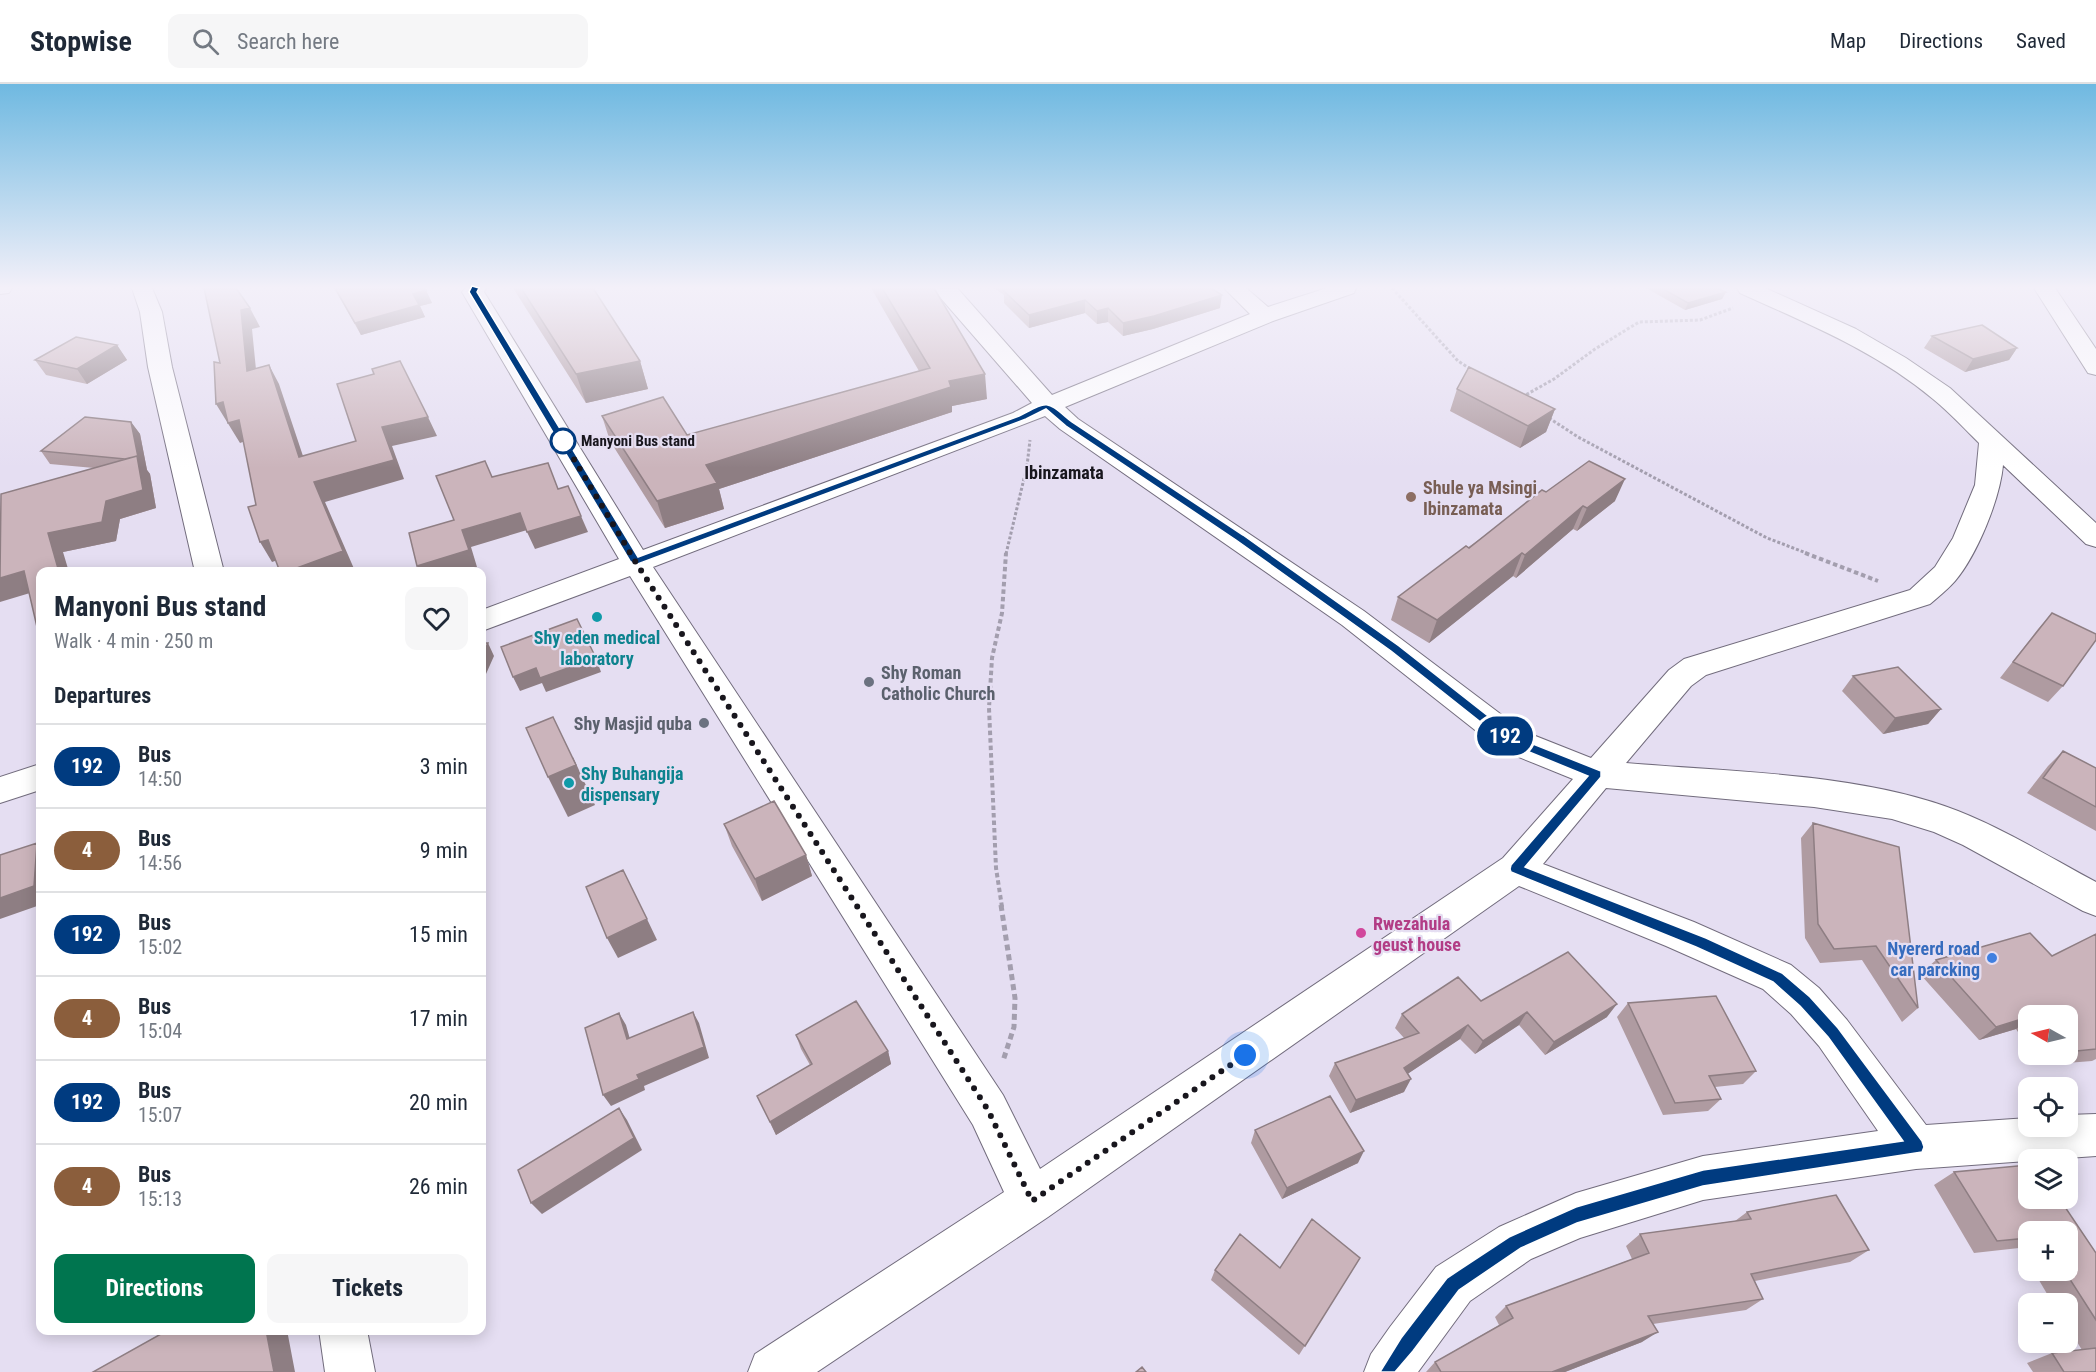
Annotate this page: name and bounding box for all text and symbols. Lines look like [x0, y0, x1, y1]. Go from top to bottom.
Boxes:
search box [168, 14, 588, 68]
text: Stopwise [30, 25, 132, 58]
icon: search [189, 25, 222, 58]
text: Search here [237, 29, 339, 54]
text: Map [1830, 29, 1866, 53]
text: Directions [1899, 29, 1983, 53]
text: Saved [2016, 29, 2066, 53]
marker: Manyoni Bus stand [550, 428, 576, 454]
place label: Manyoni Bus stand [581, 432, 695, 450]
district label: Ibinzamata [1024, 462, 1104, 483]
place label: Shule ya Msingi Ibinzamata [1423, 477, 1537, 519]
marker: Shule ya Msingi Ibinzamata [1404, 490, 1418, 504]
button: heart [405, 587, 468, 650]
text: Manyoni Bus stand [54, 590, 267, 623]
marker: Shy eden medical laboratory [590, 610, 604, 624]
place label: Shy eden medical laboratory [534, 627, 660, 669]
text: Walk · 4 min · 250 m [54, 629, 213, 653]
place label: Shy Roman Catholic Church [881, 662, 995, 704]
marker: Shy Roman Catholic Church [862, 675, 876, 689]
text: Departures [54, 683, 151, 708]
place label: Shy Masjid quba [574, 713, 692, 734]
marker: Shy Masjid quba [697, 716, 711, 730]
line badge: 192 [1470, 716, 1540, 756]
text: 192 [1489, 724, 1521, 748]
text: Bus [138, 742, 171, 767]
text: 192 [71, 754, 103, 778]
text: 3 min [420, 754, 468, 779]
place label: Shy Buhangija dispensary [581, 763, 683, 805]
text: 14:50 [138, 767, 182, 791]
marker: Shy Buhangija dispensary [562, 776, 576, 790]
text: Bus [138, 826, 171, 851]
text: 4 [82, 838, 92, 862]
text: 9 min [420, 838, 468, 863]
text: 14:56 [138, 851, 182, 875]
text: Bus [138, 910, 171, 935]
place label: Rwezahula geust house [1373, 913, 1461, 955]
text: 192 [71, 922, 103, 946]
text: 15 min [409, 922, 468, 947]
marker: Rwezahula geust house [1354, 926, 1368, 940]
text: 15:02 [138, 935, 182, 959]
place label: Nyererd road car parcking [1887, 938, 1980, 980]
marker: Nyererd road car parcking [1985, 951, 1999, 965]
text: Bus [138, 994, 171, 1019]
north arrow [2018, 1005, 2078, 1065]
map controls [2018, 1005, 2078, 1353]
text: 4 [82, 1006, 92, 1030]
text: 17 min [409, 1006, 468, 1031]
text: 15:04 [138, 1019, 182, 1043]
your location [1230, 1040, 1260, 1070]
button: locate [2018, 1077, 2078, 1137]
text: Bus [138, 1078, 171, 1103]
text: 192 [71, 1090, 103, 1114]
text: 20 min [409, 1090, 468, 1115]
text: 15:07 [138, 1103, 182, 1127]
button: layers [2018, 1149, 2078, 1209]
text: Bus [138, 1162, 171, 1187]
text: 4 [82, 1174, 92, 1198]
text: 26 min [409, 1174, 468, 1199]
text: 15:13 [138, 1187, 182, 1211]
button: + [2018, 1221, 2078, 1281]
button: Directions [54, 1254, 255, 1323]
button: Tickets [267, 1254, 468, 1323]
button: − [2018, 1293, 2078, 1353]

